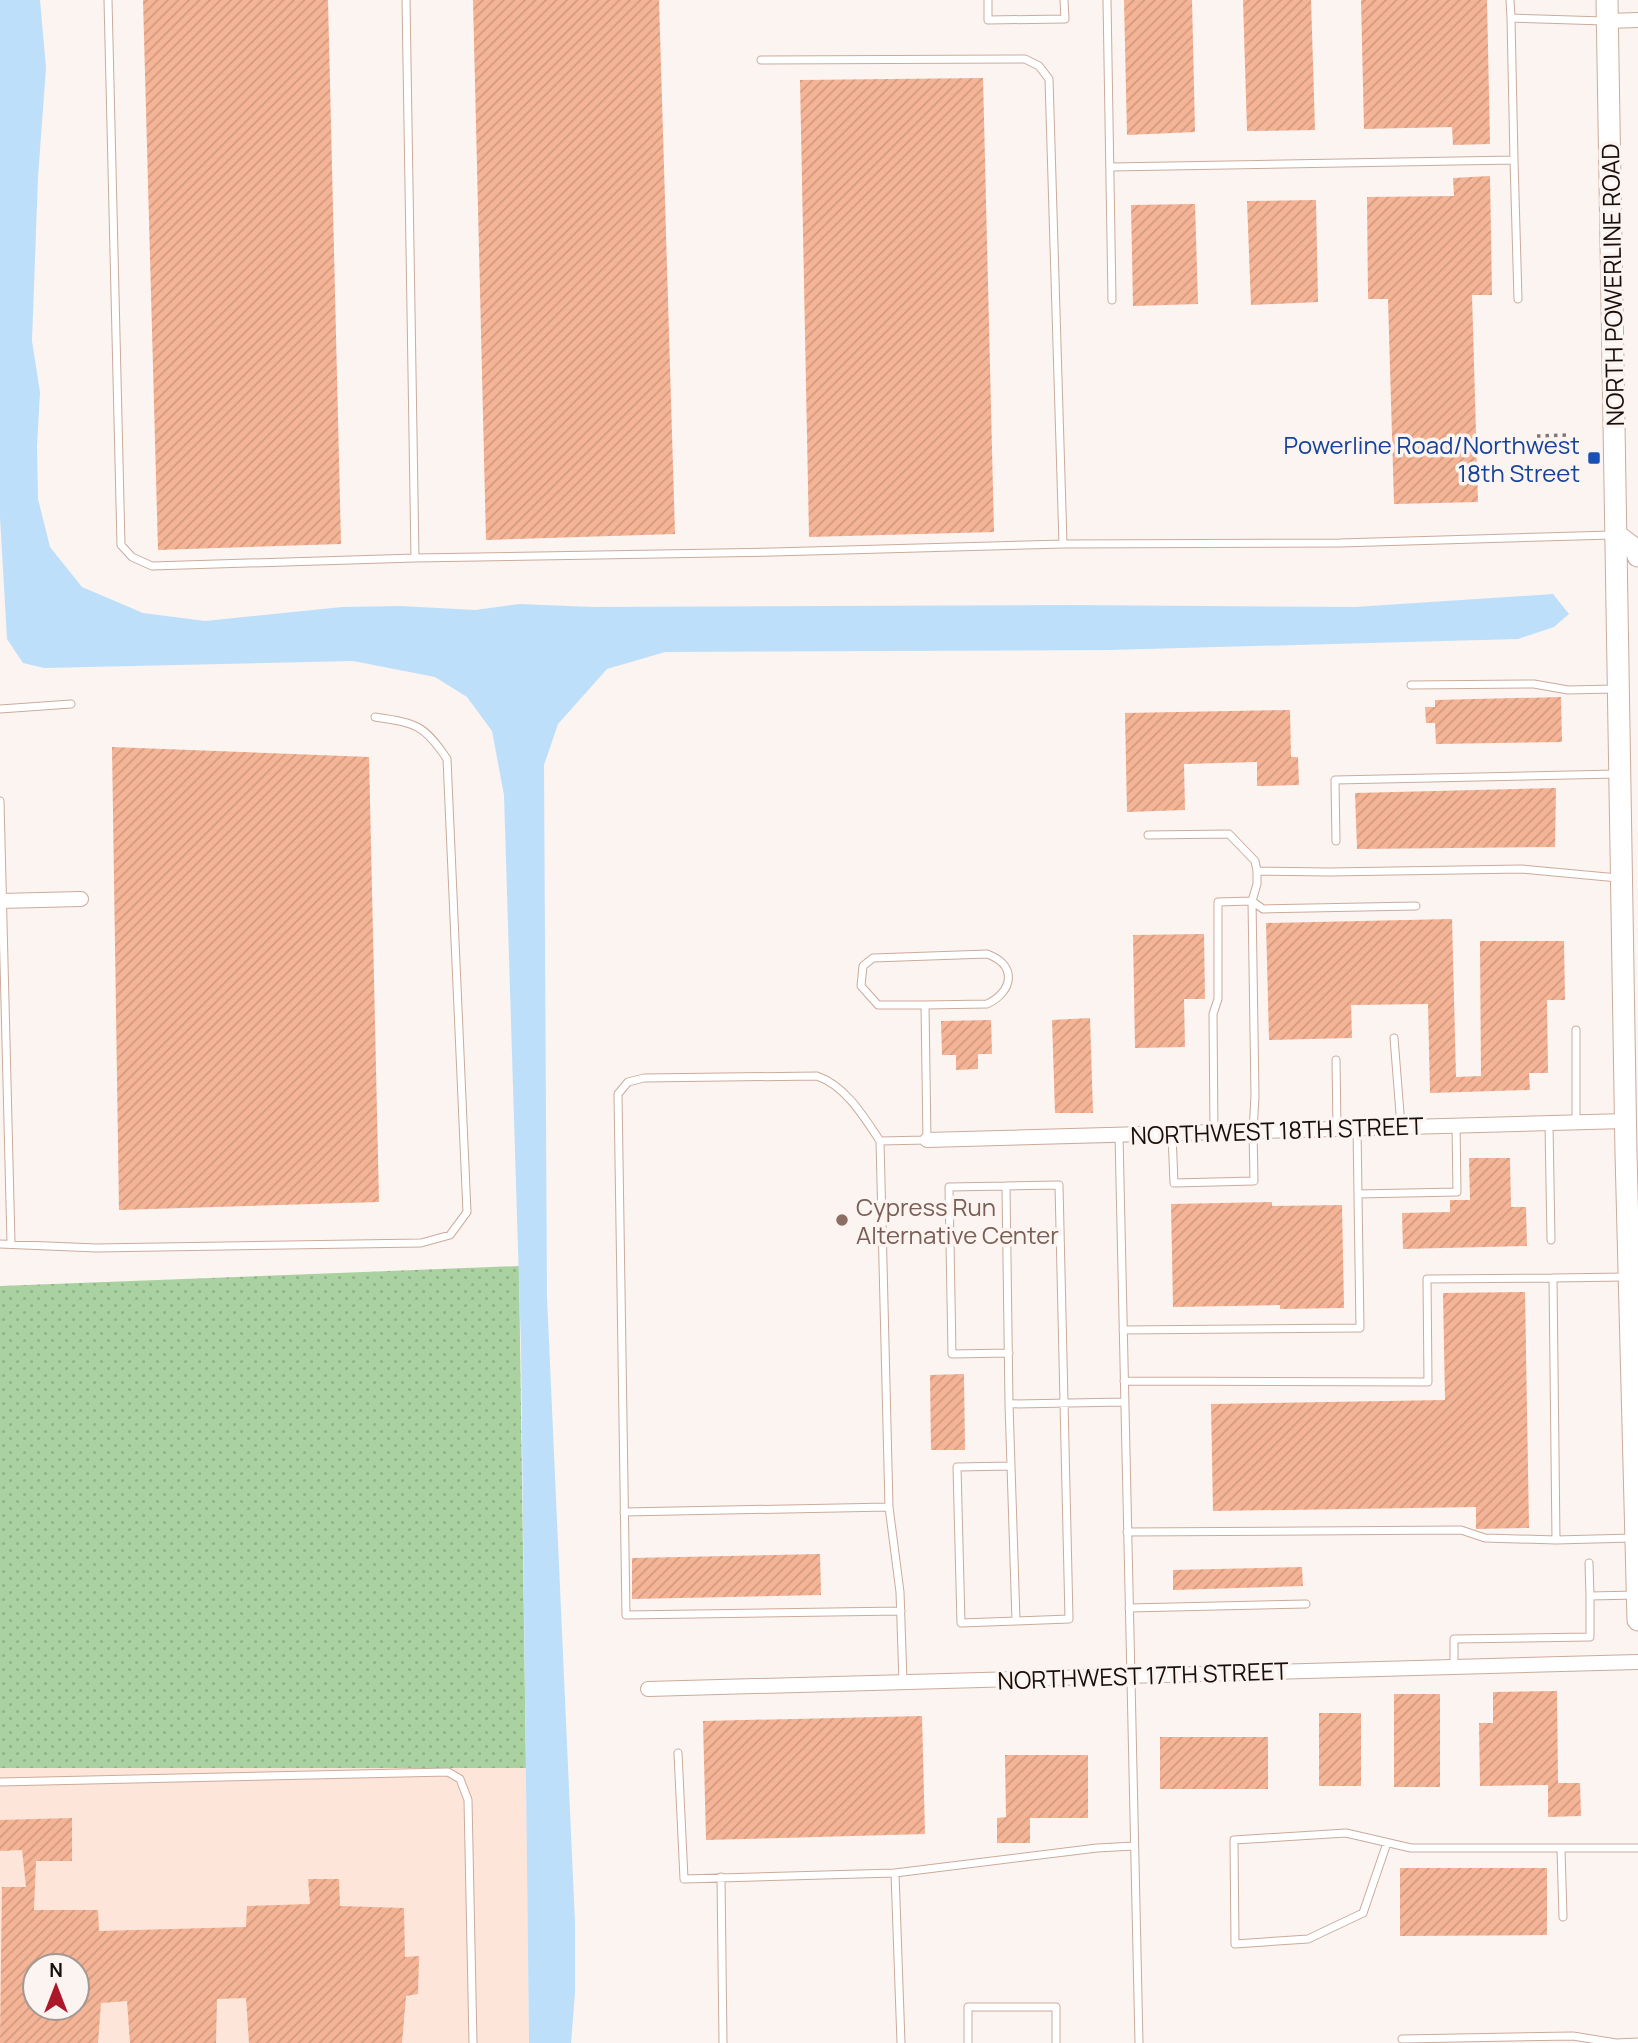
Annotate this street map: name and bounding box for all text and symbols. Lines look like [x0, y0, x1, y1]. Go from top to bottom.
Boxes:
street label: NORTH POWERLINE ROAD [1593, 143, 1631, 427]
place label: Powerline Road/Northwest 18th Street [1284, 428, 1580, 489]
marker: Powerline Road/Northwest 18th Street [1586, 450, 1602, 466]
street label: NORTHWEST 18TH STREET [1130, 1108, 1425, 1152]
place label: Cypress Run Alternative Center [856, 1190, 1059, 1251]
marker: Cypress Run Alternative Center [834, 1212, 850, 1228]
street label: NORTHWEST 17TH STREET [997, 1653, 1290, 1697]
north arrow [21, 1952, 91, 2022]
text: N [49, 1957, 63, 1983]

